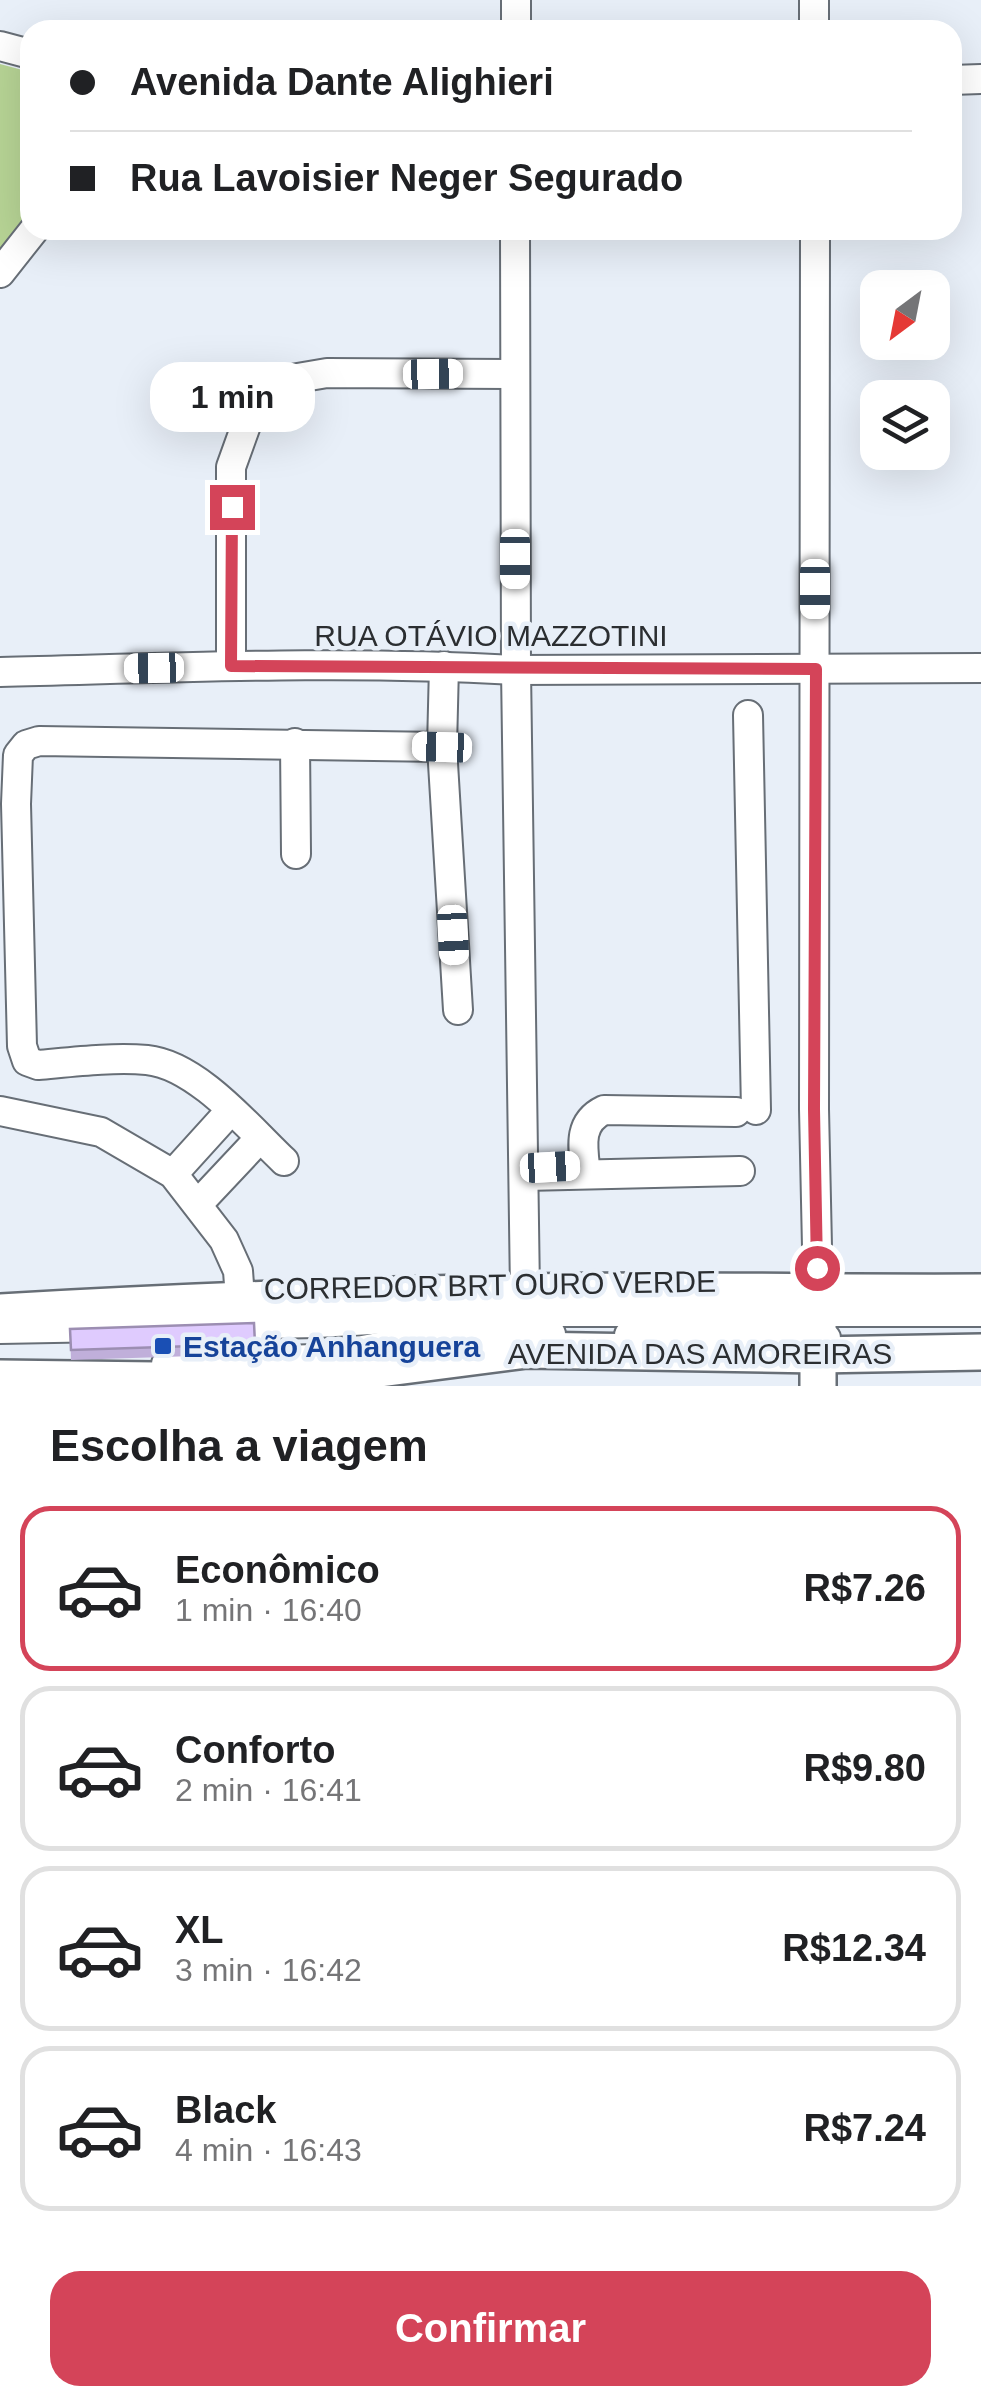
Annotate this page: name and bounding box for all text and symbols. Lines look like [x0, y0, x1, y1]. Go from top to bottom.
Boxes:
text: Avenida Dante Alighieri [130, 61, 554, 103]
text: Rua Lavoisier Neger Segurado [130, 157, 683, 199]
north arrow [860, 270, 950, 360]
map controls [860, 270, 950, 470]
car [403, 358, 463, 390]
callout: 1 min [150, 362, 314, 432]
text: 1 min [191, 379, 274, 415]
button: layers [860, 380, 950, 470]
route end [210, 485, 255, 530]
car [500, 529, 530, 589]
car [800, 559, 830, 619]
street label: RUA OTÁVIO MAZZOTINI [314, 619, 668, 652]
car [124, 652, 184, 684]
car [411, 731, 473, 763]
car [436, 904, 470, 966]
car [519, 1150, 581, 1184]
route start [795, 1246, 840, 1291]
street label: CORREDOR BRT OURO VERDE [264, 1265, 716, 1305]
place label: Estação Anhanguera [183, 1330, 481, 1363]
marker: Estação Anhanguera [152, 1335, 174, 1357]
street label: AVENIDA DAS AMOREIRAS [508, 1337, 892, 1370]
text: Escolha a viagem [50, 1420, 428, 1471]
icon: car [55, 1544, 145, 1634]
text: Econômico [175, 1549, 380, 1591]
text: R$7.26 [803, 1567, 926, 1609]
text: 1 min · 16:40 [175, 1592, 362, 1628]
icon: car [55, 1724, 145, 1814]
text: Conforto [175, 1729, 335, 1771]
text: R$9.80 [803, 1747, 926, 1789]
text: 2 min · 16:41 [175, 1772, 362, 1808]
icon: car [55, 1904, 145, 1994]
text: XL [175, 1909, 224, 1951]
text: R$12.34 [782, 1927, 926, 1969]
text: 3 min · 16:42 [175, 1952, 362, 1988]
icon: car [55, 2084, 145, 2174]
text: Black [175, 2089, 276, 2131]
text: R$7.24 [803, 2107, 926, 2149]
text: 4 min · 16:43 [175, 2132, 362, 2168]
button: Confirmar [50, 2271, 931, 2386]

